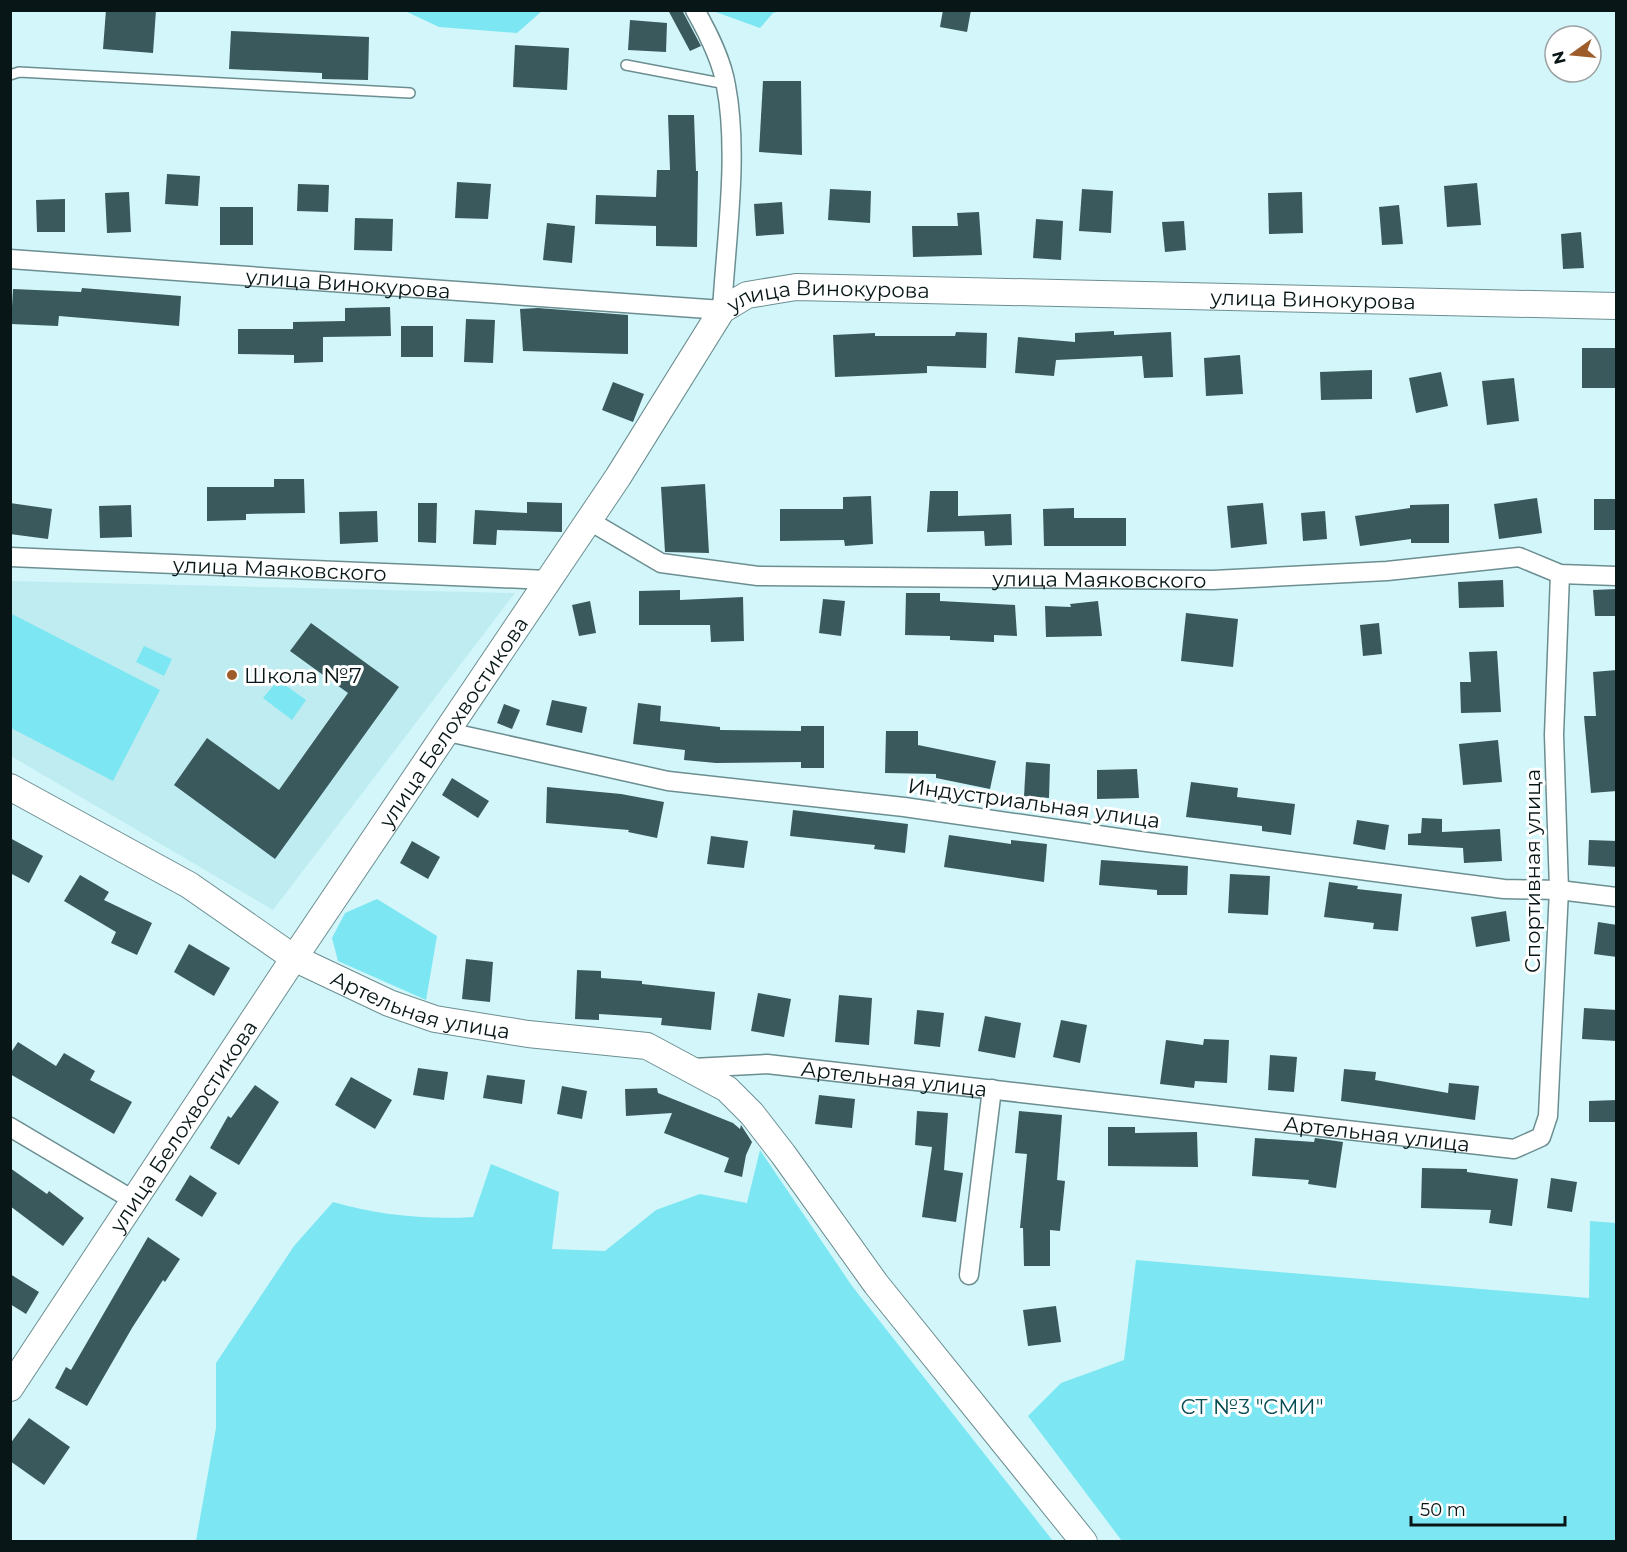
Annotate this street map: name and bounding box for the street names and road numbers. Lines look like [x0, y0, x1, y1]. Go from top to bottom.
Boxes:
street label: улица Винокурова [244, 263, 451, 303]
street label: улица Винокурова [721, 274, 930, 317]
street label: улица Винокурова [1209, 284, 1416, 314]
street label: улица Маяковского [171, 551, 387, 586]
street label: улица Маяковского [991, 566, 1207, 592]
street label: улица Белохвостикова [373, 612, 533, 833]
street label: Спортивная улица [1520, 769, 1545, 973]
street label: Индустриальная улица [906, 773, 1162, 833]
street label: Артельная улица [327, 965, 512, 1043]
street label: улица Белохвостикова [104, 1015, 262, 1238]
street label: Артельная улица [800, 1055, 988, 1101]
street label: Артельная улица [1283, 1110, 1471, 1156]

